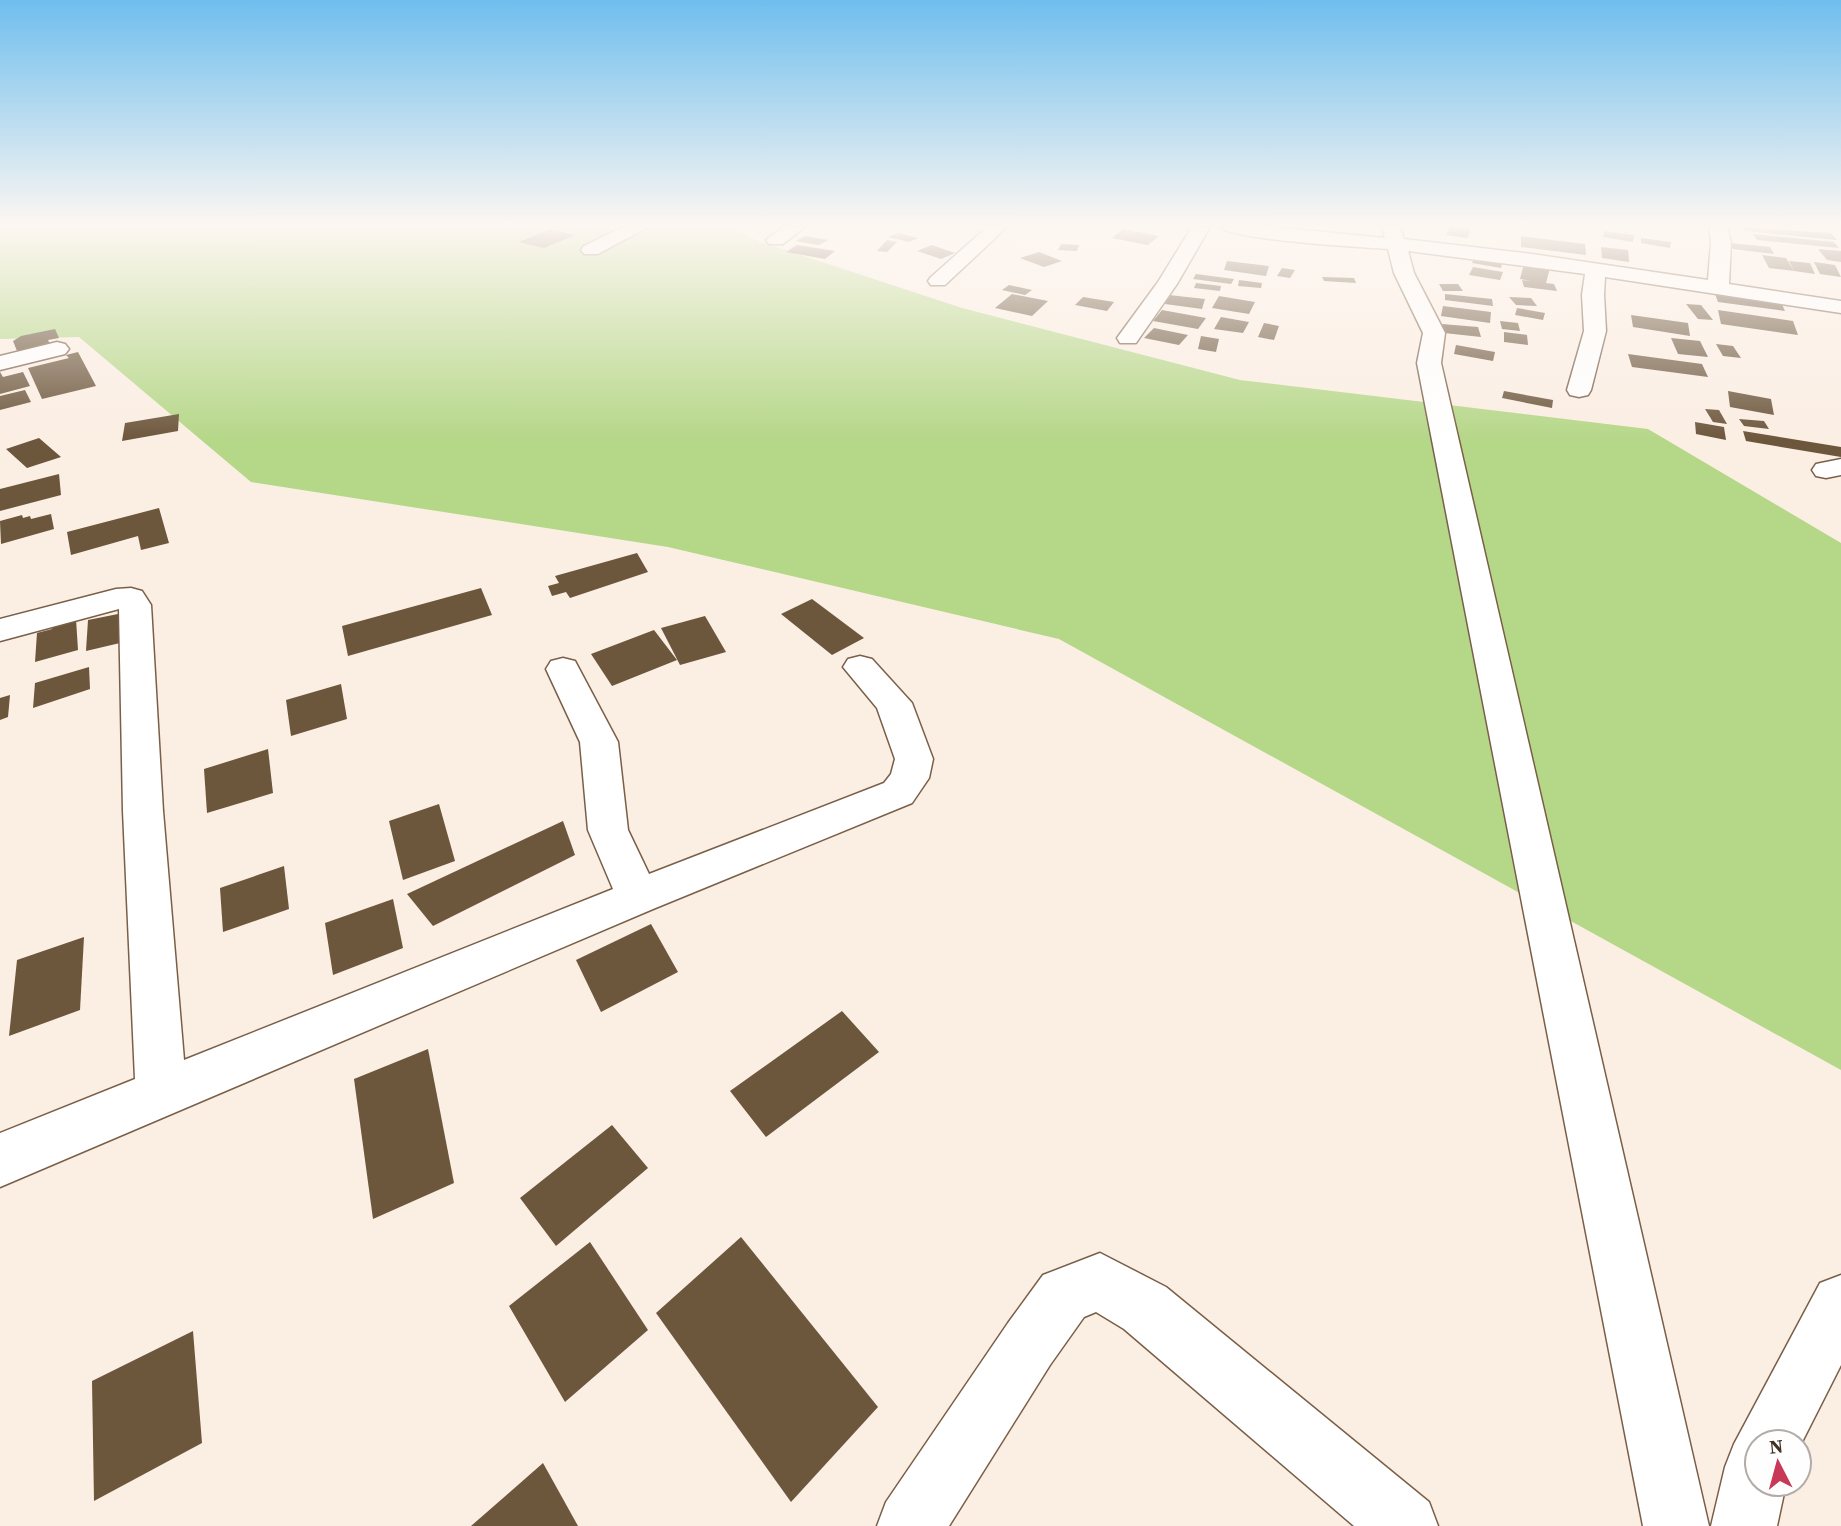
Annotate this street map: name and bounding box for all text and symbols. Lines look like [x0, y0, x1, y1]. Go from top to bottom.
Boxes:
north arrow [1743, 1428, 1813, 1498]
text: N [1768, 1432, 1785, 1460]

